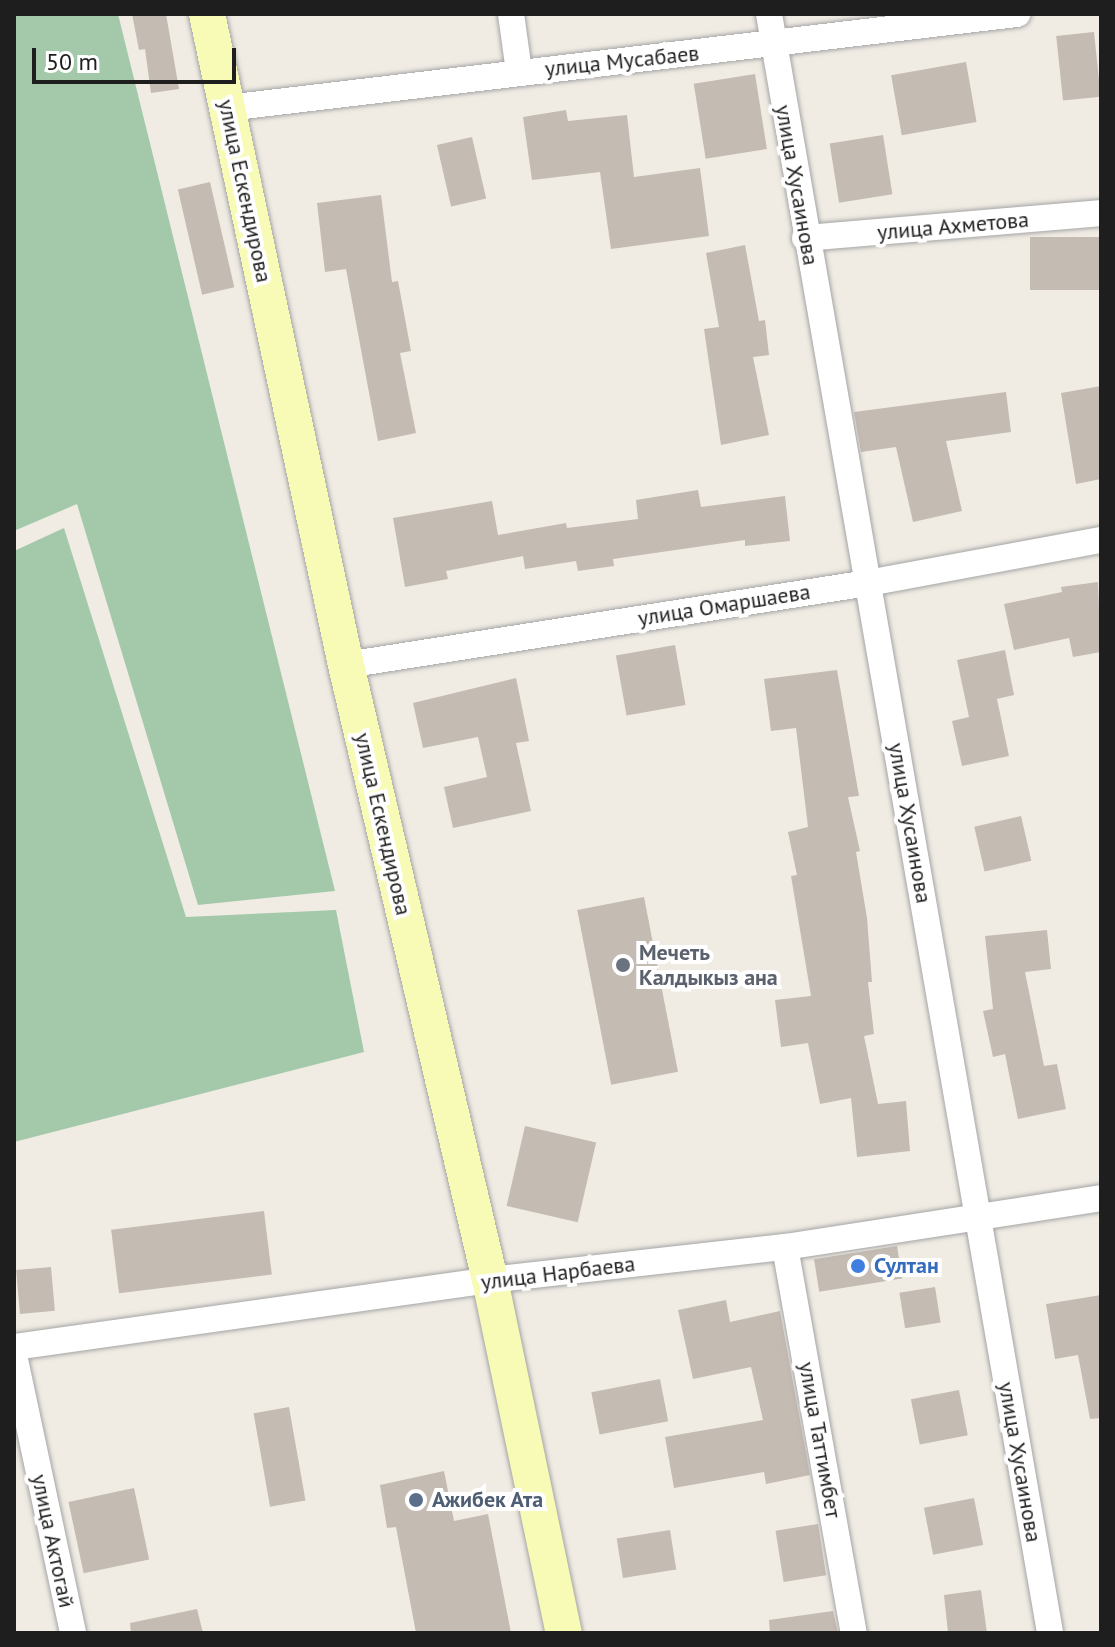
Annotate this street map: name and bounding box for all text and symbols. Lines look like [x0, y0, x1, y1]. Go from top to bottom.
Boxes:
scale bar [36, 32, 240, 82]
street label: улица Мусабаев [544, 40, 700, 82]
text: 50 m [46, 46, 98, 77]
street label: улица Ескендирова [213, 97, 277, 285]
street label: улица Хусаинова [770, 102, 824, 268]
street label: улица Ахметова [876, 206, 1030, 246]
street label: улица Омаршаева [636, 578, 812, 632]
street label: улица Ескендирова [349, 730, 417, 918]
street label: улица Хусаинова [883, 740, 937, 906]
place label: Мечеть Калдыкыз ана [639, 939, 778, 990]
marker: Мечеть Калдыкыз ана [614, 956, 632, 974]
street label: улица Нарбаева [479, 1250, 637, 1296]
place label: Султан [874, 1253, 939, 1279]
marker: Султан [849, 1257, 867, 1275]
street label: улица Таттимбет [793, 1359, 847, 1521]
street label: улица Хусаинова [993, 1379, 1047, 1545]
street label: улица Актогай [26, 1472, 80, 1610]
place label: Ажибек Ата [432, 1487, 544, 1513]
marker: Ажибек Ата [407, 1491, 425, 1509]

